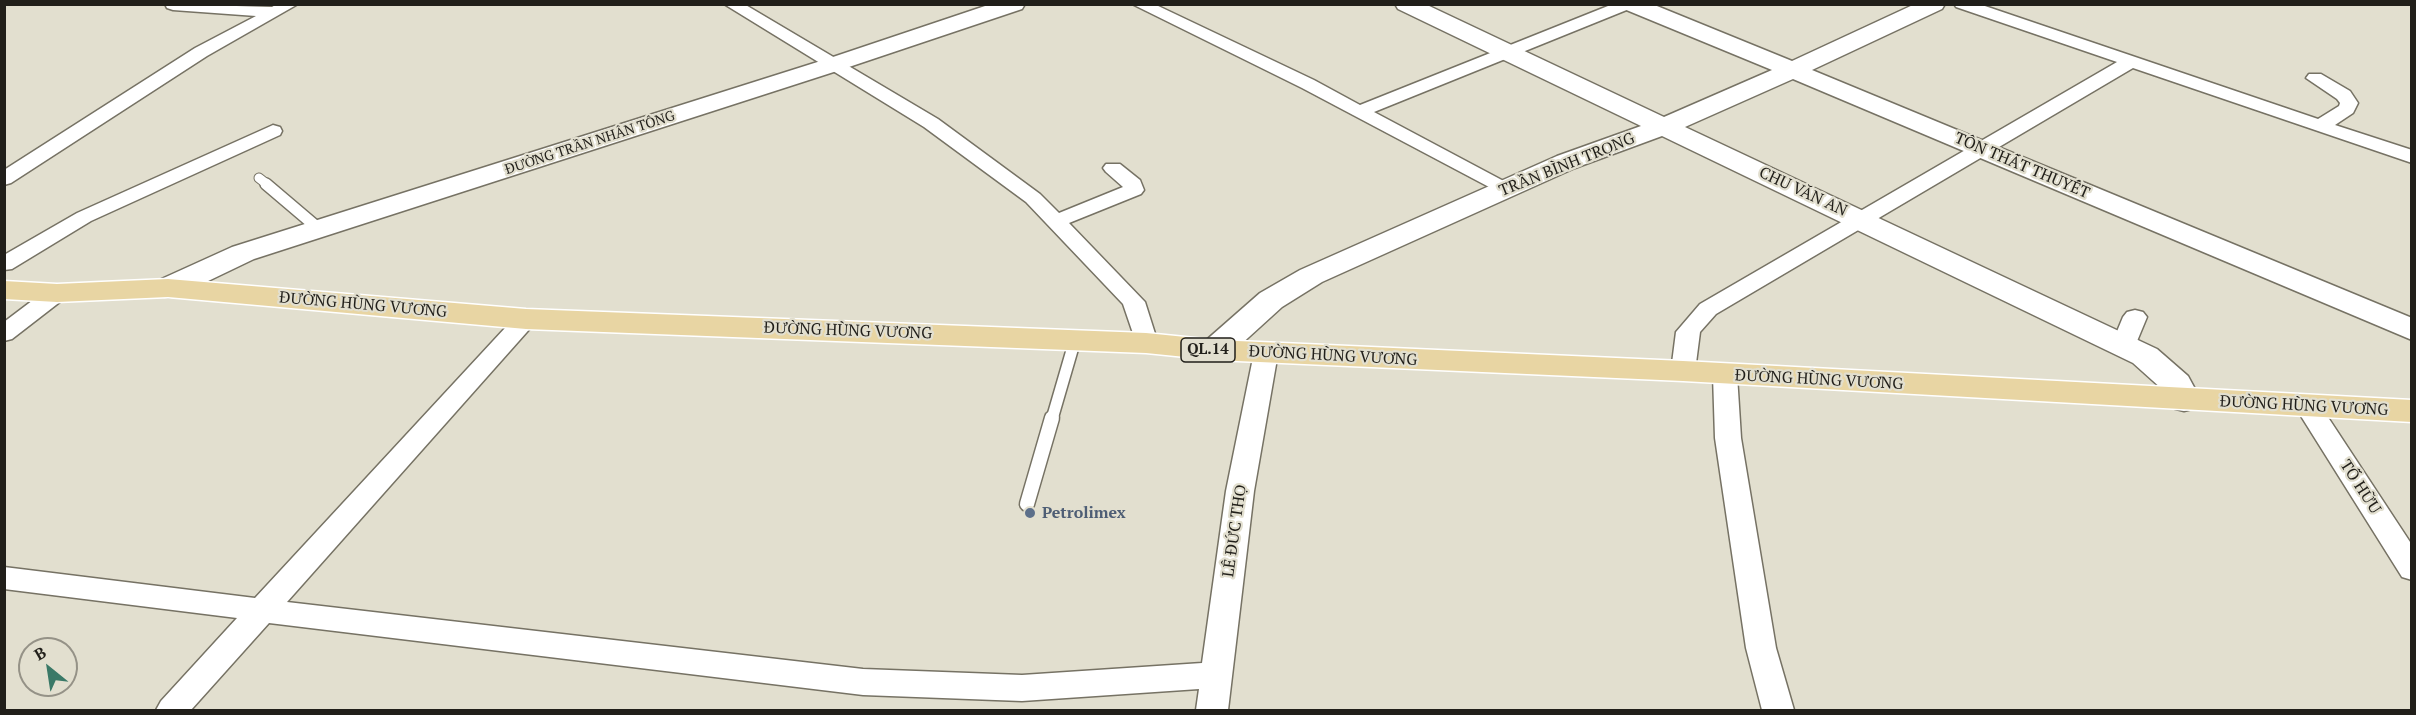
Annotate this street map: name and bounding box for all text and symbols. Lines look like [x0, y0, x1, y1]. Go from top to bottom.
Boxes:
street label: ĐƯỜNG TRẦN NHÂN TÔNG [503, 108, 677, 178]
street label: TRẦN BÌNH TRỌNG [1496, 129, 1638, 201]
street label: TÔN THẤT THUYẾT [1951, 129, 2093, 203]
street label: CHU VĂN AN [1756, 163, 1850, 221]
street label: ĐƯỜNG HÙNG VƯƠNG [278, 288, 448, 322]
street label: ĐƯỜNG HÙNG VƯƠNG [763, 318, 933, 344]
road number: QL.14 [1181, 338, 1235, 362]
street label: ĐƯỜNG HÙNG VƯƠNG [1248, 342, 1418, 370]
street label: ĐƯỜNG HÙNG VƯƠNG [1734, 366, 1904, 394]
street label: ĐƯỜNG HÙNG VƯƠNG [2219, 392, 2389, 420]
street label: TỐ HỮU [2336, 457, 2384, 517]
street label: LÊ ĐỨC THỌ [1219, 484, 1251, 578]
place label: Petrolimex [1042, 503, 1126, 523]
marker: Petrolimex [1023, 506, 1037, 520]
north arrow [18, 637, 78, 697]
text: B [30, 641, 50, 665]

